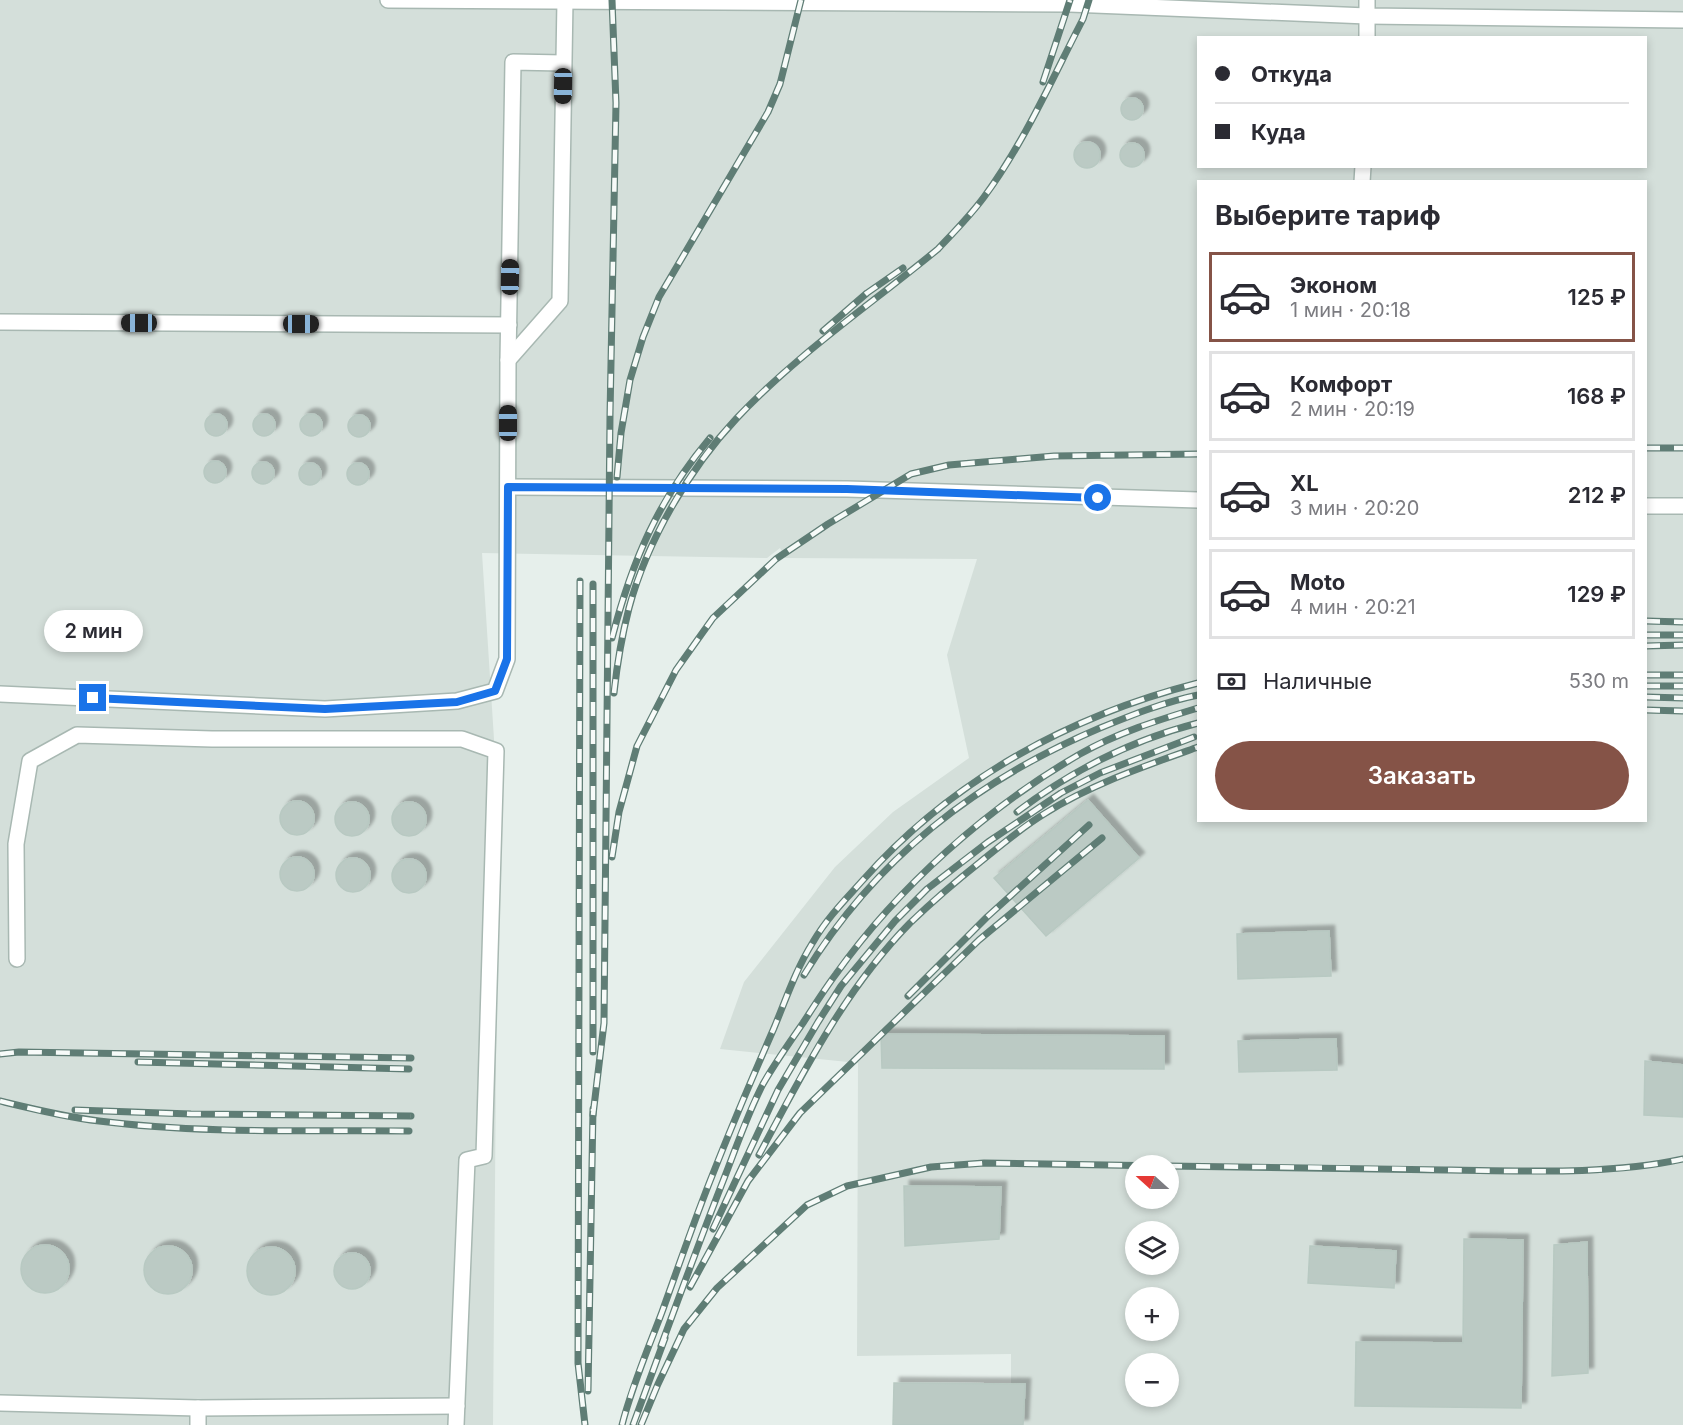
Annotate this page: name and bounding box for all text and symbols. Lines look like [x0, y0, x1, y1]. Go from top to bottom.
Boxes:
text: Откуда [1251, 61, 1332, 87]
car [554, 68, 572, 104]
text: Куда [1251, 119, 1306, 145]
text: Выберите тариф [1215, 199, 1441, 232]
car [501, 259, 519, 295]
icon: car [1218, 270, 1272, 324]
text: Эконом [1290, 272, 1377, 298]
text: 125 ₽ [1568, 284, 1626, 310]
text: 1 мин · 20:18 [1290, 298, 1411, 322]
car [121, 314, 157, 332]
car [283, 315, 319, 333]
icon: car [1218, 369, 1272, 423]
text: Комфорт [1290, 371, 1392, 397]
text: 168 ₽ [1567, 383, 1626, 409]
text: 2 мин · 20:19 [1290, 397, 1415, 421]
car [499, 405, 517, 441]
icon: car [1218, 468, 1272, 522]
text: XL [1290, 470, 1319, 496]
text: 212 ₽ [1568, 482, 1626, 508]
route start [1084, 484, 1111, 511]
text: 3 мин · 20:20 [1290, 496, 1419, 520]
icon: car [1218, 567, 1272, 621]
text: Moto [1290, 569, 1345, 595]
text: 129 ₽ [1567, 581, 1626, 607]
text: 4 мин · 20:21 [1290, 595, 1416, 619]
callout: 2 мин [44, 611, 142, 653]
text: 2 мин [65, 619, 122, 643]
icon: cash [1215, 665, 1248, 698]
text: Наличные [1263, 668, 1372, 694]
text: 530 m [1569, 669, 1629, 693]
route end [79, 684, 106, 711]
button: Заказать [1215, 741, 1629, 810]
north arrow [1125, 1155, 1179, 1209]
map controls [1125, 1155, 1179, 1407]
button: layers [1125, 1221, 1179, 1275]
button: + [1125, 1287, 1179, 1341]
button: − [1125, 1353, 1179, 1407]

